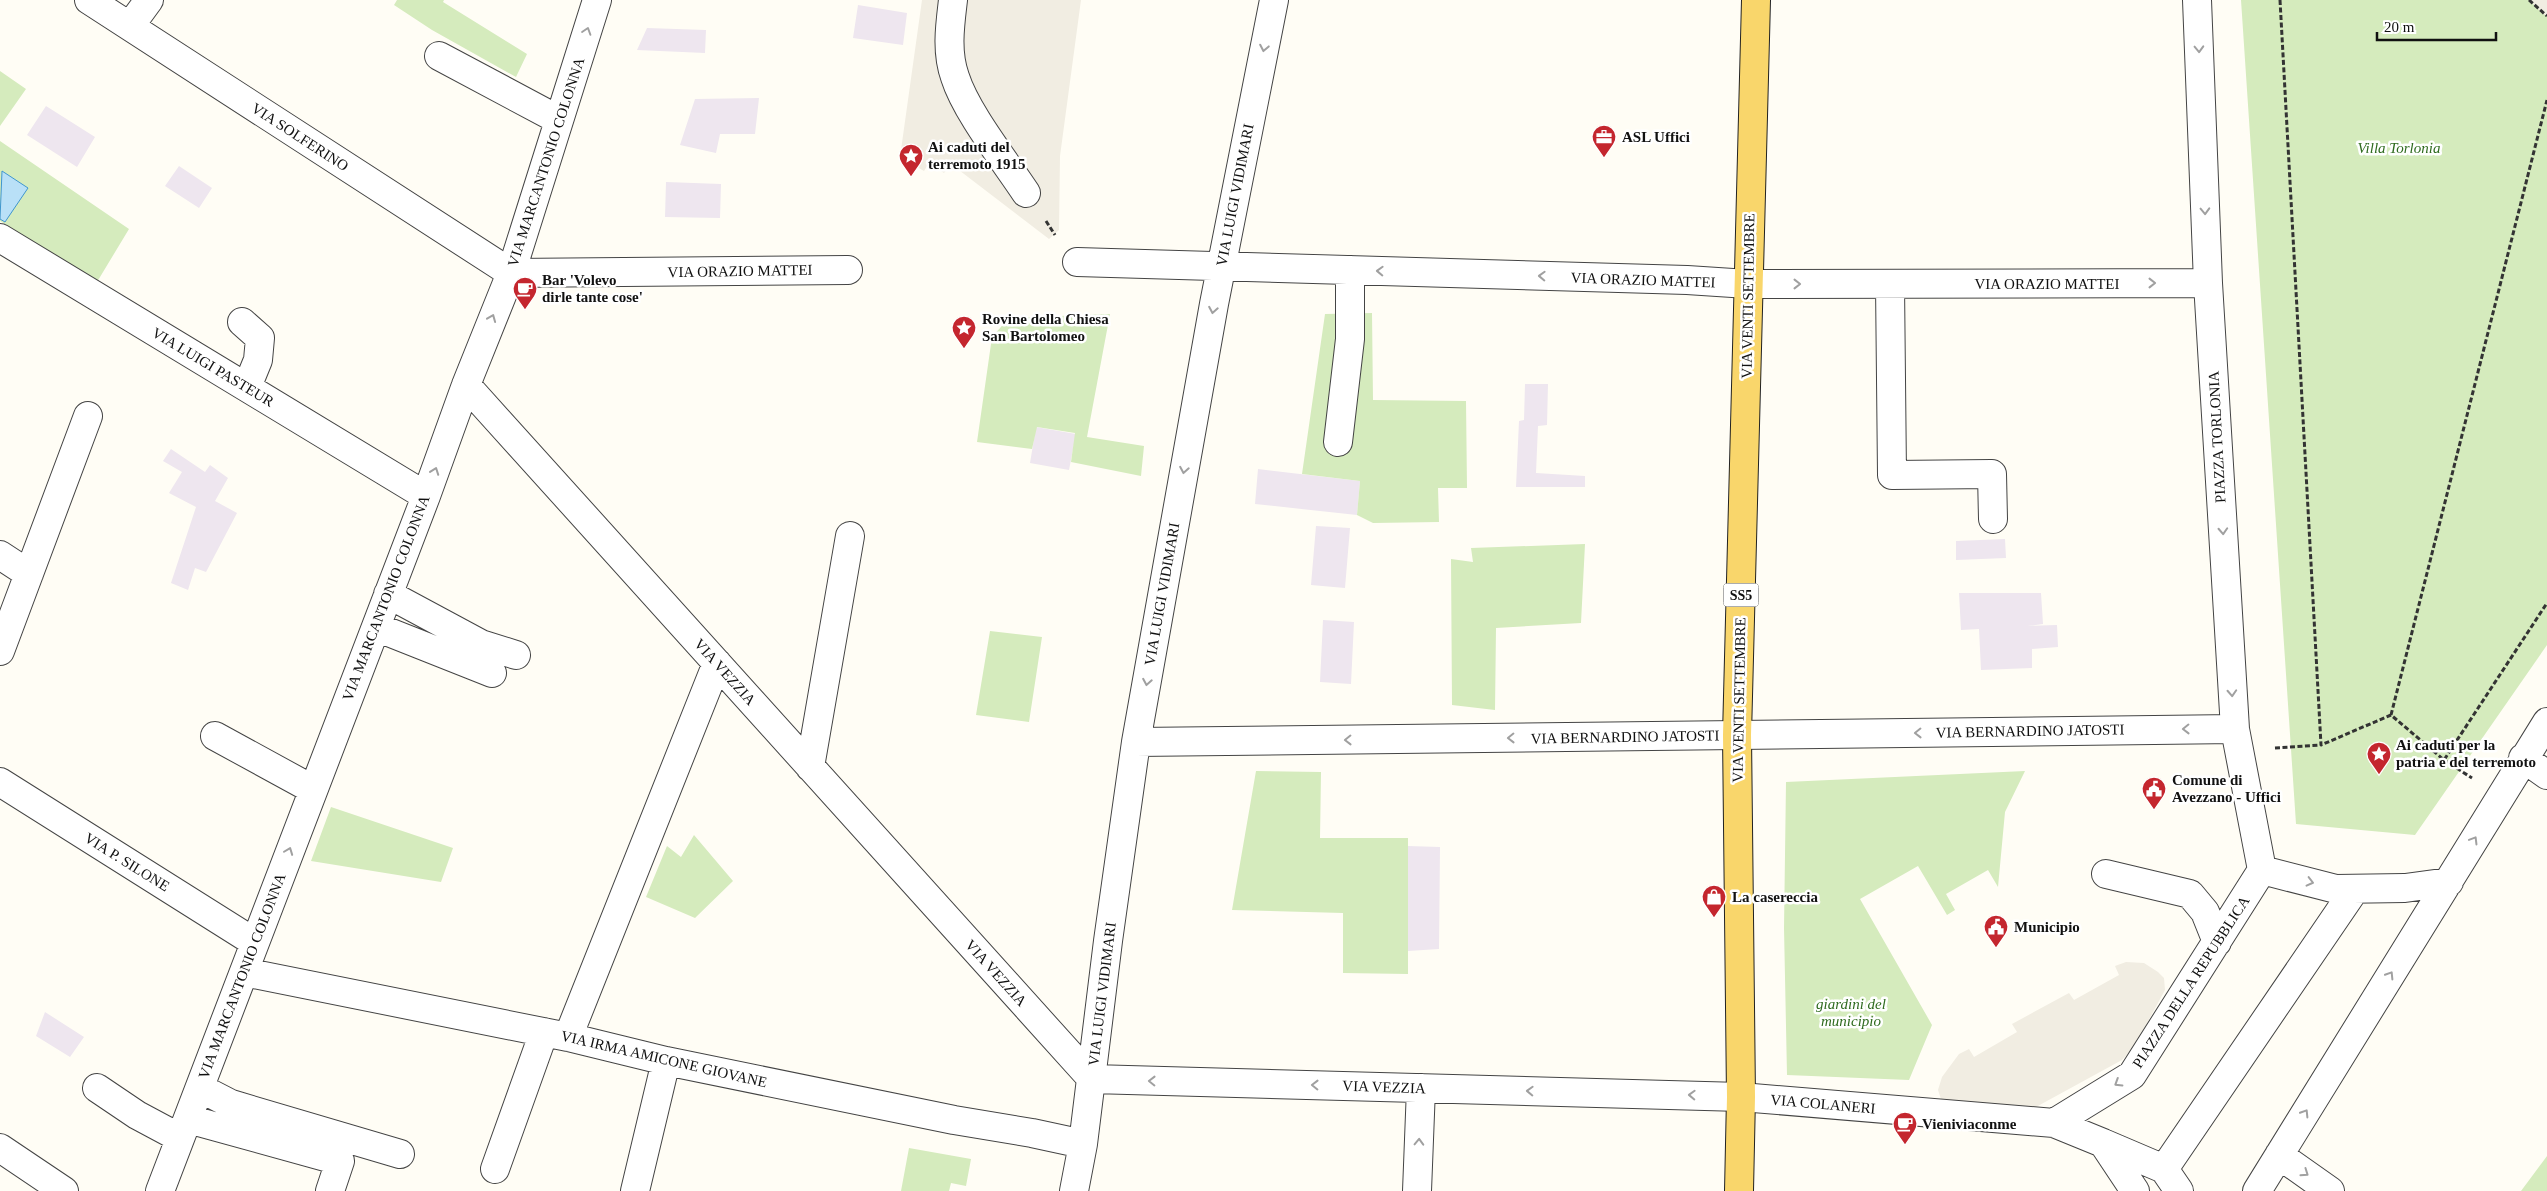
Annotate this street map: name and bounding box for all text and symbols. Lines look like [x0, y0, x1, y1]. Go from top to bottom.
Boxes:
scale bar [2377, 10, 2496, 42]
text: 20 m [2384, 19, 2415, 35]
one-way arrow [582, 28, 592, 36]
one-way arrow [1259, 43, 1270, 52]
one-way arrow [2194, 45, 2204, 53]
street label: VIA MARCANTONIO COLONNA [505, 55, 587, 269]
street label: VIA SOLFERINO [249, 100, 351, 174]
street label: VIA LUIGI VIDIMARI [1213, 122, 1257, 268]
office icon: ASL Uffici [1591, 124, 1617, 158]
place label: ASL Uffici [1622, 129, 1690, 145]
place label: Ai caduti del terremoto 1915 [928, 139, 1026, 172]
park label: Villa Torlonia [2358, 140, 2440, 156]
place icon: Ai caduti del terremoto 1915 [898, 143, 924, 177]
one-way arrow [2200, 207, 2211, 215]
street label: VIA VENTI SETTEMBRE [1739, 213, 1757, 379]
street label: VIA ORAZIO MATTEI [667, 262, 813, 280]
one-way arrow [1376, 266, 1384, 277]
street label: VIA ORAZIO MATTEI [1570, 269, 1716, 291]
one-way arrow [1538, 271, 1546, 281]
place label: Bar 'Volevo dirle tante cose' [542, 272, 643, 305]
cafe icon: Bar 'Volevo dirle tante cose' [512, 276, 538, 310]
street label: VIA ORAZIO MATTEI [1975, 276, 2119, 292]
one-way arrow [2148, 278, 2156, 288]
one-way arrow [1794, 279, 1801, 289]
one-way arrow [1208, 306, 1218, 315]
place label: Rovine della Chiesa San Bartolomeo [982, 311, 1109, 344]
one-way arrow [487, 315, 497, 323]
place icon: Rovine della Chiesa San Bartolomeo [951, 315, 977, 349]
street label: VIA LUIGI PASTEUR [149, 324, 277, 410]
street label: PIAZZA TORLONIA [2206, 370, 2228, 504]
one-way arrow [1180, 466, 1190, 475]
one-way arrow [429, 467, 439, 475]
street label: VIA MARCANTONIO COLONNA [339, 493, 433, 703]
street label: VIA LUIGI VIDIMARI [1142, 521, 1182, 667]
one-way arrow [2217, 527, 2228, 535]
road number: SS5 [1724, 584, 1758, 606]
street label: VIA VENTI SETTEMBRE [1730, 617, 1748, 783]
street label: VIA VEZZIA [691, 636, 759, 708]
one-way arrow [1142, 678, 1152, 686]
one-way arrow [2227, 689, 2238, 697]
street label: VIA BERNARDINO JATOSTI [1935, 721, 2125, 741]
one-way arrow [2182, 724, 2190, 734]
street label: VIA BERNARDINO JATOSTI [1530, 727, 1720, 747]
one-way arrow [1914, 728, 1922, 738]
one-way arrow [1507, 733, 1514, 743]
one-way arrow [1344, 735, 1352, 745]
place label: Ai caduti per la patria e del terremoto [2396, 737, 2536, 770]
place icon: Ai caduti per la patria e del terremoto [2366, 741, 2392, 775]
place label: Comune di Avezzano - Uffici [2172, 772, 2281, 805]
public building icon: Comune di Avezzano - Uffici [2141, 776, 2167, 810]
street label: VIA P. SILONE [82, 829, 172, 895]
one-way arrow [2467, 836, 2477, 845]
one-way arrow [283, 847, 293, 856]
street label: VIA MARCANTONIO COLONNA [195, 871, 289, 1081]
one-way arrow [2305, 877, 2313, 887]
shop icon: La casereccia [1701, 884, 1727, 918]
place label: La casereccia [1732, 889, 1818, 905]
street label: PIAZZA DELLA REPUBBLICA [2129, 893, 2253, 1071]
public building icon: Municipio [1983, 914, 2009, 948]
place label: Municipio [2014, 919, 2080, 935]
street label: VIA LUIGI VIDIMARI [1085, 921, 1119, 1067]
street label: VIA VEZZIA [962, 937, 1030, 1009]
one-way arrow [2384, 972, 2394, 981]
park label: giardini del municipio [1816, 996, 1886, 1029]
street label: VIA IRMA AMICONE GIOVANE [559, 1027, 769, 1091]
one-way arrow [1148, 1076, 1156, 1086]
one-way arrow [2114, 1077, 2123, 1087]
street label: VIA VEZZIA [1342, 1078, 1426, 1096]
one-way arrow [1311, 1080, 1318, 1090]
one-way arrow [1525, 1086, 1533, 1096]
one-way arrow [1688, 1090, 1696, 1101]
street label: VIA COLANERI [1770, 1091, 1876, 1117]
one-way arrow [2298, 1110, 2308, 1119]
cafe icon: Vieniviaconme [1892, 1111, 1918, 1145]
place label: Vieniviaconme [1922, 1116, 2017, 1132]
one-way arrow [1413, 1138, 1424, 1146]
one-way arrow [2299, 1167, 2308, 1176]

